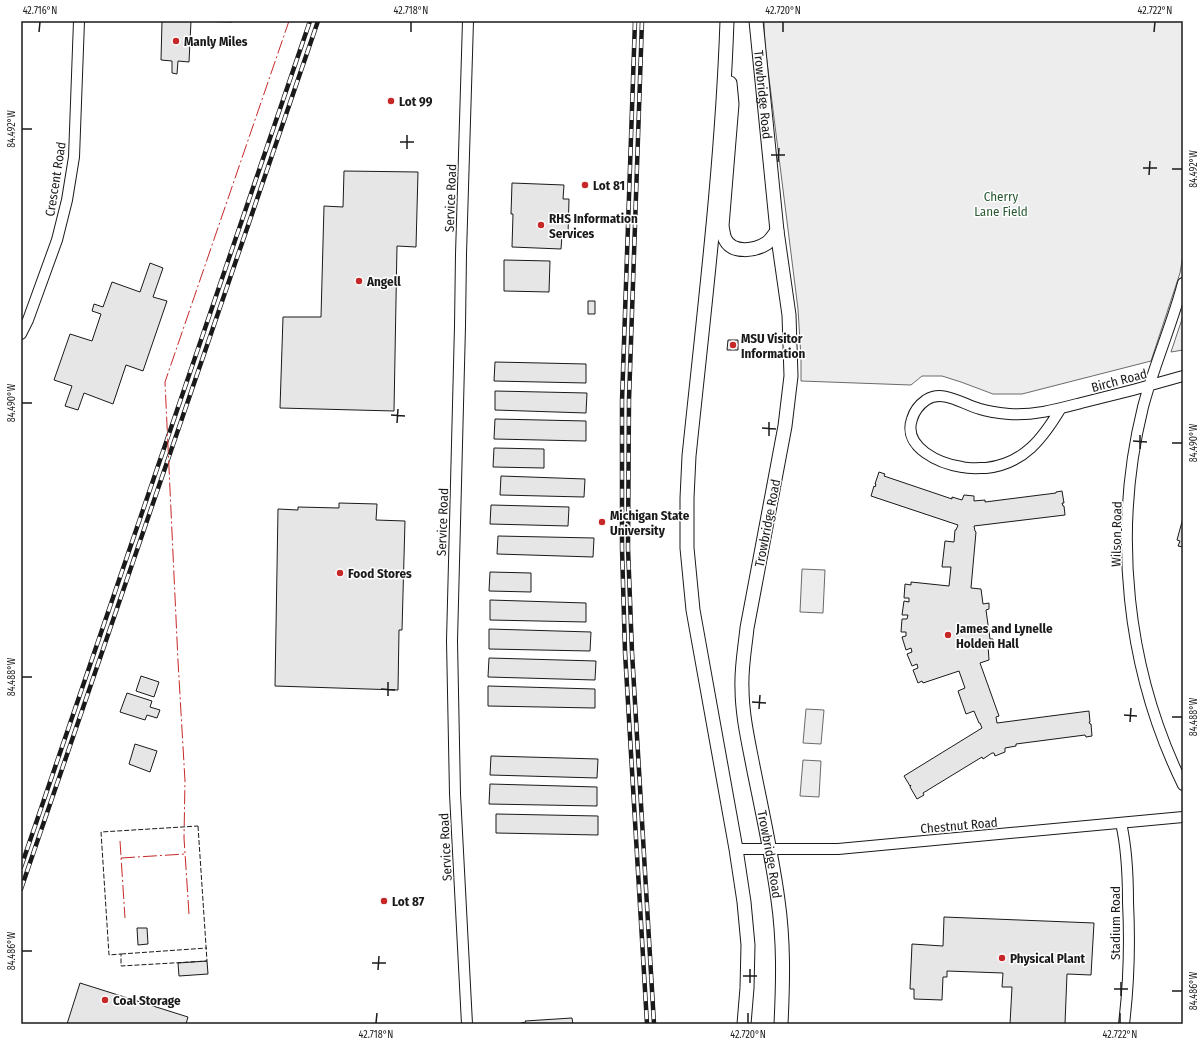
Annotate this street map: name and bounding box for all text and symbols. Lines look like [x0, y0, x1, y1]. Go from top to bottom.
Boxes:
text: 42.716°N [23, 5, 57, 17]
text: 42.718°N [394, 5, 428, 17]
text: 42.720°N [765, 5, 801, 17]
text: 42.722°N [1138, 5, 1172, 17]
place label: Manly Miles [184, 34, 248, 49]
marker: Manly Miles [171, 36, 181, 46]
street label: Trowbridge Road [751, 50, 775, 140]
place label: Lot 99 [399, 94, 433, 109]
marker: Lot 99 [386, 96, 396, 106]
text: 84.492°W [6, 110, 18, 148]
street label: Crescent Road [42, 141, 69, 217]
text: 84.492°W [1188, 150, 1200, 188]
street label: Service Road [442, 164, 459, 232]
place label: Lot 81 [593, 178, 625, 193]
marker: Lot 81 [580, 180, 590, 190]
park label: Cherry Lane Field [974, 189, 1028, 219]
place label: RHS Information Services [549, 211, 638, 241]
marker: RHS Information Services [536, 220, 546, 230]
place label: Angell [366, 274, 401, 289]
marker: Angell [354, 276, 364, 286]
place label: MSU Visitor Information [741, 331, 805, 361]
marker: MSU Visitor Information [728, 340, 738, 350]
street label: Birch Road [1090, 366, 1149, 395]
text: 84.490°W [6, 383, 18, 422]
text: 84.490°W [1188, 423, 1200, 462]
street label: Trowbridge Road [752, 478, 783, 568]
street label: Service Road [434, 488, 451, 556]
street label: Wilson Road [1108, 501, 1125, 567]
place label: Michigan State University [610, 508, 690, 538]
marker: Michigan State University [597, 517, 607, 527]
place label: Food Stores [348, 566, 412, 581]
marker: Food Stores [335, 568, 345, 578]
place label: James and Lynelle Holden Hall [955, 621, 1053, 651]
marker: James and Lynelle Holden Hall [943, 630, 953, 640]
text: 84.488°W [6, 657, 18, 696]
text: 84.488°W [1188, 697, 1200, 736]
street label: Trowbridge Road [754, 809, 785, 899]
street label: Service Road [436, 813, 455, 881]
street label: Chestnut Road [920, 815, 998, 836]
street label: Stadium Road [1108, 886, 1123, 960]
place label: Lot 87 [392, 894, 425, 909]
marker: Lot 87 [379, 896, 389, 906]
text: 84.486°W [6, 931, 18, 970]
place label: Physical Plant [1010, 951, 1085, 966]
marker: Physical Plant [997, 953, 1007, 963]
text: 84.486°W [1188, 971, 1200, 1010]
place label: Coal Storage [113, 993, 181, 1008]
marker: Coal Storage [100, 995, 110, 1005]
text: 42.718°N [359, 1029, 393, 1041]
text: 42.720°N [730, 1029, 766, 1041]
text: 42.722°N [1103, 1029, 1137, 1041]

